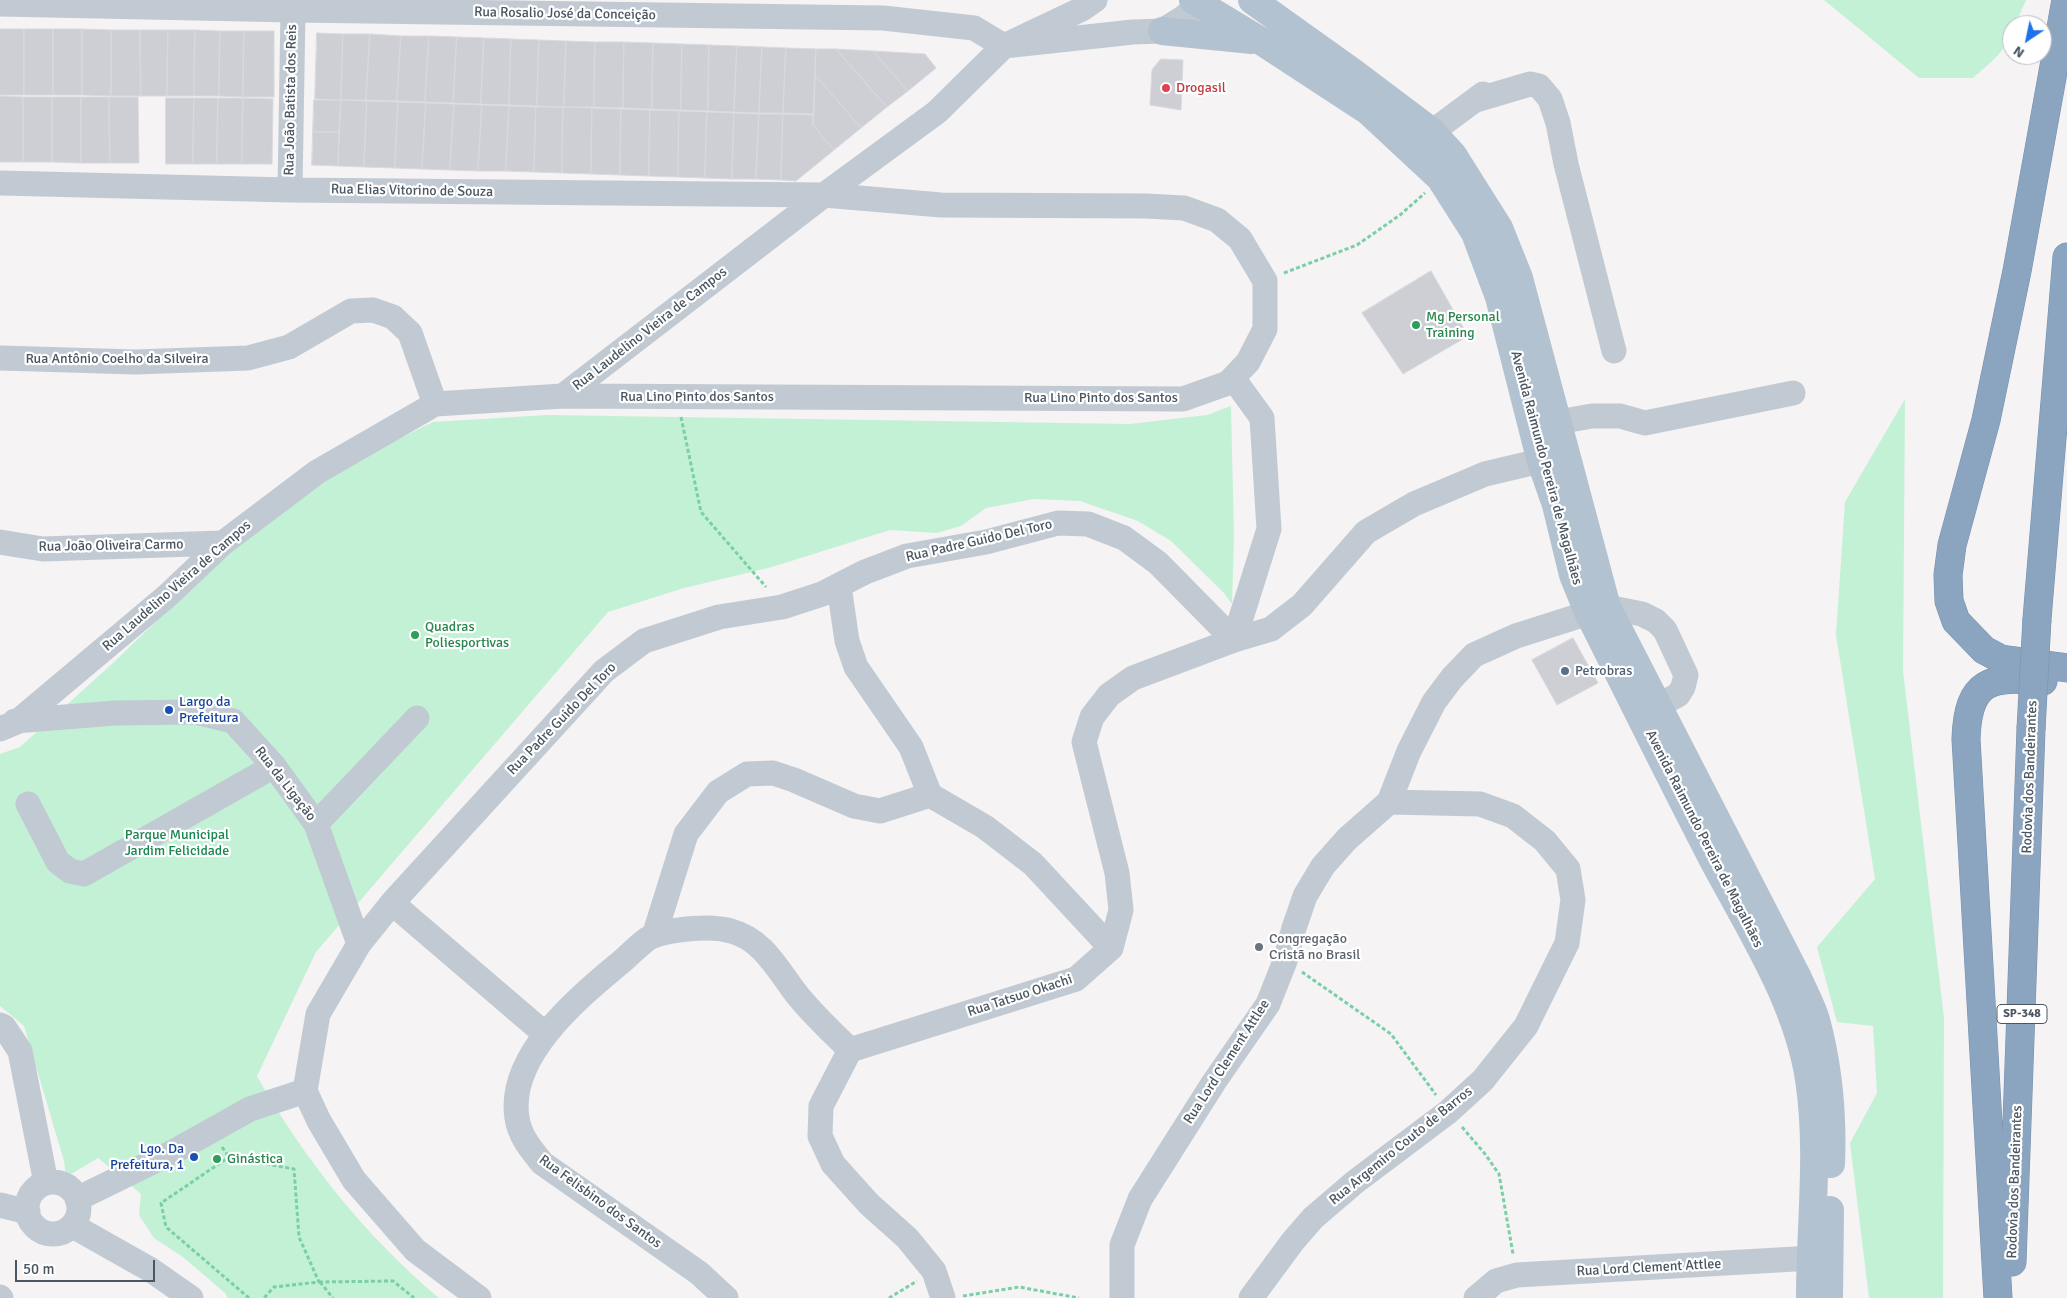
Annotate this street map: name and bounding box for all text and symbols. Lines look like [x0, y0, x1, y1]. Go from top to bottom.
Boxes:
street label: Rua Rosalio José da Conceição [474, 4, 656, 24]
north arrow [2002, 15, 2052, 65]
street label: Rua João Batista dos Reis [281, 24, 301, 176]
text: N [2010, 42, 2028, 62]
place label: Drogasil [1176, 80, 1226, 96]
marker: Drogasil [1160, 82, 1172, 94]
street label: Rua Elias Vitorino de Souza [331, 181, 493, 201]
street label: Rua Laudelino Vieira de Campos [570, 264, 730, 394]
place label: Mg Personal Training [1426, 309, 1500, 342]
marker: Mg Personal Training [1410, 319, 1422, 331]
street label: Avenida Raimundo Pereira de Magalhães [1507, 349, 1585, 587]
street label: Rua Antônio Coelho da Silveira [26, 351, 208, 367]
street label: Rua Lino Pinto dos Santos [620, 389, 774, 405]
street label: Rua Lino Pinto dos Santos [1024, 390, 1178, 406]
street label: Rua Padre Guido Del Toro [904, 516, 1054, 566]
street label: Rua Laudelino Vieira de Campos [99, 517, 255, 655]
street label: Rua João Oliveira Carmo [38, 536, 184, 556]
place label: Quadras Poliesportivas [425, 619, 509, 652]
marker: Quadras Poliesportivas [409, 629, 421, 641]
street label: Rua Padre Guido Del Toro [504, 659, 620, 779]
place label: Petrobras [1575, 663, 1632, 679]
marker: Petrobras [1559, 665, 1571, 677]
place label: Largo da Prefeitura [179, 694, 239, 726]
street label: Rodovia dos Bandeirantes [2019, 700, 2041, 854]
marker: Largo da Prefeitura [163, 704, 175, 716]
street label: Avenida Raimundo Pereira de Magalhães [1642, 727, 1766, 951]
street label: Rua da Ligação [251, 743, 319, 825]
park label: Parque Municipal Jardim Felicidade [125, 827, 229, 860]
place label: Congregação Cristã no Brasil [1269, 931, 1360, 964]
marker: Congregação Cristã no Brasil [1253, 941, 1265, 953]
street label: Rua Tatsuo Okachi [966, 971, 1074, 1021]
street label: Rua Lord Clement Attlee [1180, 997, 1274, 1127]
road number: SP-348 [1997, 1004, 2047, 1024]
street label: Rua Argemiro Couto de Barros [1326, 1083, 1476, 1209]
street label: Rodovia dos Bandeirantes [2004, 1105, 2026, 1259]
place label: Lgo. Da Prefeitura, 1 [110, 1141, 184, 1174]
marker: Lgo. Da Prefeitura, 1 [188, 1151, 200, 1163]
place label: Ginástica [227, 1151, 283, 1167]
street label: Rua Felisbino dos Santos [535, 1152, 665, 1252]
marker: Ginástica [211, 1153, 223, 1165]
scale bar [18, 1250, 158, 1282]
street label: Rua Lord Clement Attlee [1576, 1256, 1722, 1280]
text: 50 m [23, 1260, 54, 1278]

